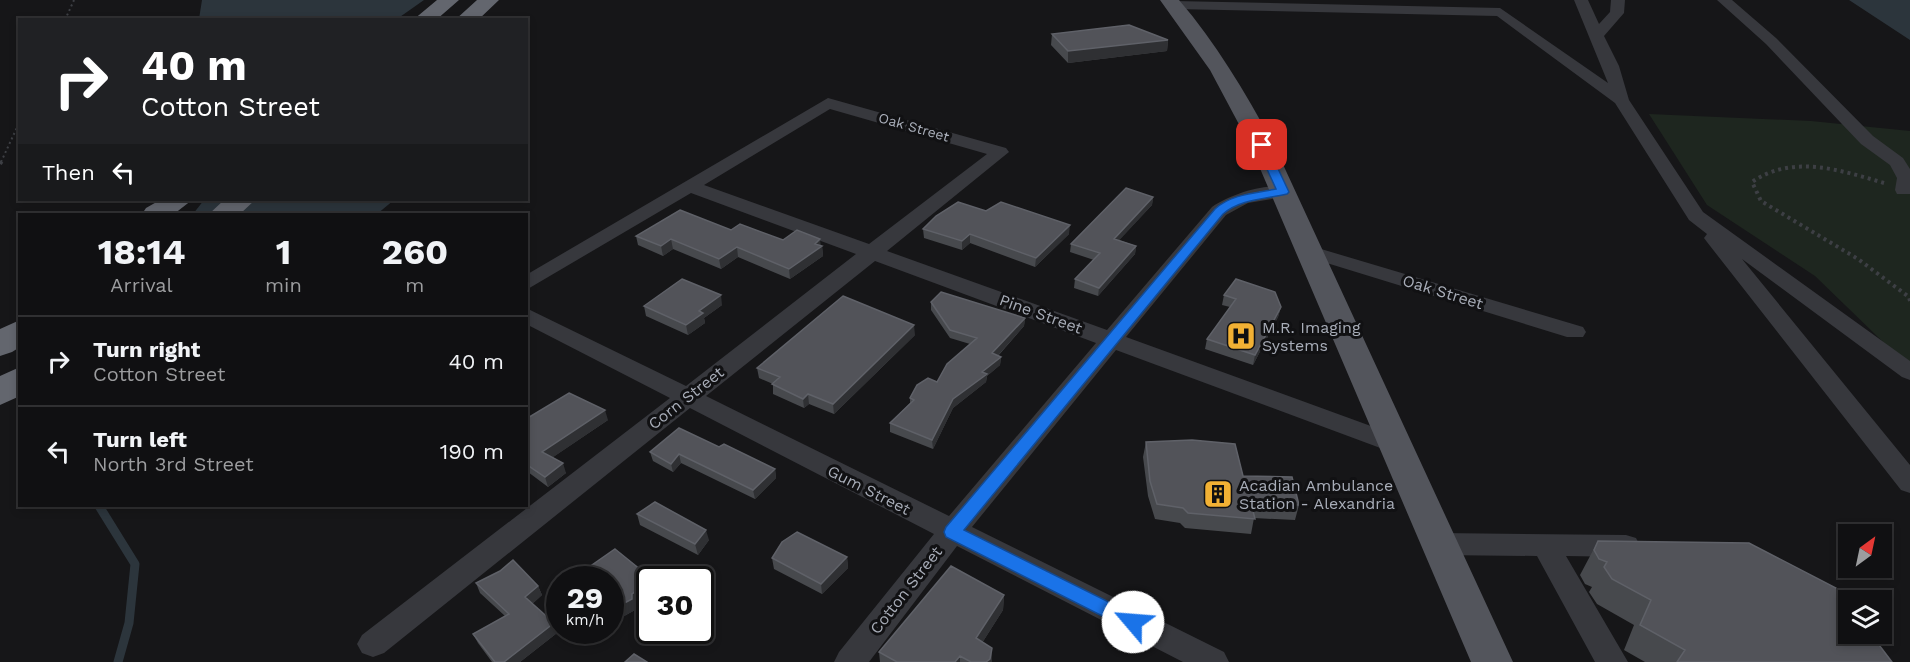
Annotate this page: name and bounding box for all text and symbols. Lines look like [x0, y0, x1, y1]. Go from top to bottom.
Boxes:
text: 40 m [141, 41, 247, 90]
icon: right [42, 42, 120, 120]
text: Cotton Street [141, 91, 320, 123]
street label: Oak Street [877, 109, 951, 145]
pin [1236, 119, 1287, 170]
icon: arrive [1245, 128, 1278, 161]
icon: left [107, 156, 140, 189]
text: Then [42, 160, 95, 185]
text: 18:14 [98, 231, 185, 273]
text: 1 [276, 231, 291, 273]
text: 260 [381, 231, 448, 273]
street label: Oak Street [1400, 271, 1486, 313]
text: Arrival [110, 273, 173, 297]
text: min [265, 273, 302, 297]
text: m [405, 273, 424, 297]
street label: Pine Street [997, 290, 1085, 338]
place label: M.R. Imaging Systems [1262, 318, 1361, 355]
hospital icon: M.R. Imaging Systems [1225, 320, 1257, 352]
text: Turn right [93, 337, 200, 362]
icon: right [42, 345, 75, 378]
text: 40 m [448, 349, 504, 374]
text: Cotton Street [93, 362, 225, 386]
street label: Corn Street [644, 362, 728, 433]
text: Turn left [93, 427, 187, 452]
icon: left [42, 435, 75, 468]
text: 190 m [440, 439, 504, 464]
text: North 3rd Street [93, 452, 254, 476]
street label: Gum Street [824, 461, 914, 519]
place label: Acadian Ambulance Station - Alexandria [1239, 476, 1395, 513]
building icon: Acadian Ambulance Station - Alexandria [1202, 478, 1234, 510]
north arrow [1838, 524, 1892, 578]
map controls [1838, 524, 1892, 644]
street label: Cotton Street [866, 542, 946, 638]
speed limit sign: 30 [636, 566, 714, 644]
text: 29 [567, 580, 603, 615]
position arrow [1101, 590, 1165, 654]
button: layers [1838, 590, 1892, 644]
text: km/h [566, 611, 604, 629]

